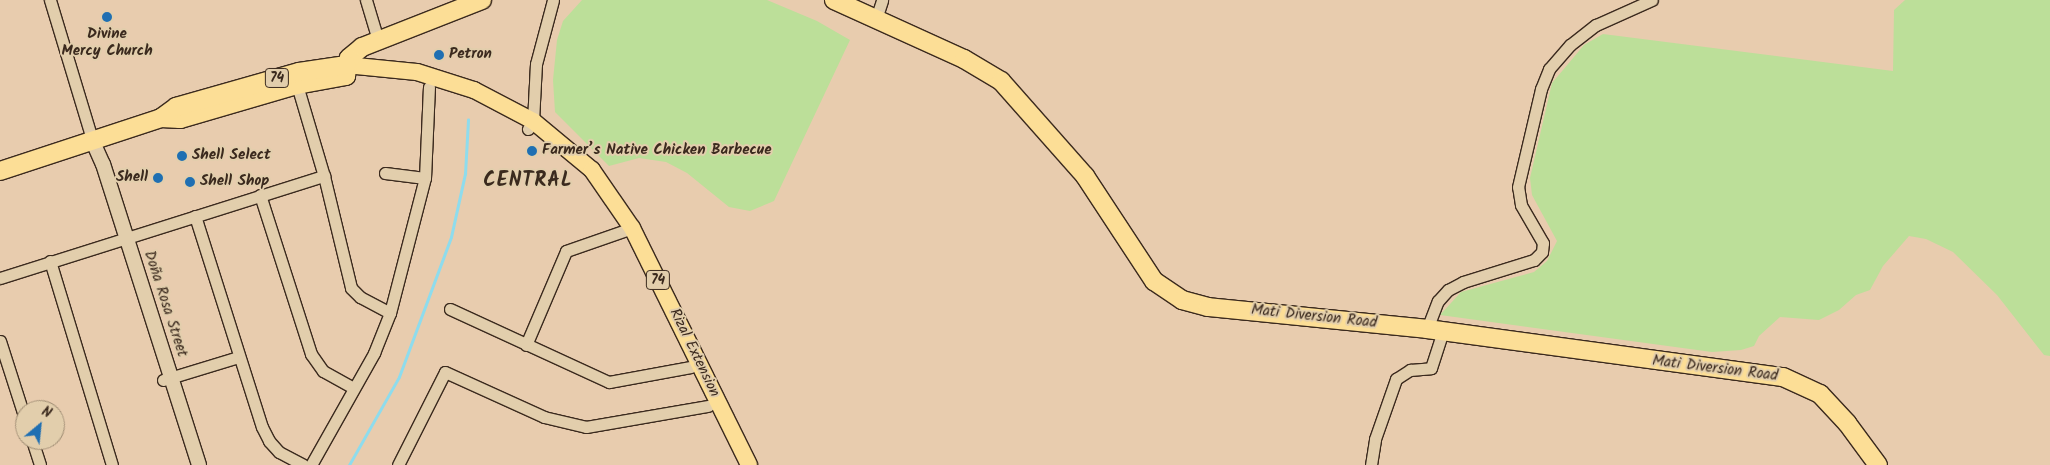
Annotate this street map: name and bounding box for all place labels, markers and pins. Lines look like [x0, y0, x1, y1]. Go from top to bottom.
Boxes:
marker: Divine Mercy Church [101, 11, 113, 23]
place label: Divine Mercy Church [61, 25, 153, 60]
place label: Petron [449, 46, 492, 64]
marker: Petron [433, 49, 445, 61]
place label: Farmer’s Native Chicken Barbecue [542, 142, 771, 160]
marker: Farmer’s Native Chicken Barbecue [526, 145, 538, 157]
place label: Shell Select [192, 147, 271, 165]
marker: Shell Select [176, 150, 188, 162]
place label: Shell [116, 169, 148, 187]
marker: Shell [152, 172, 164, 184]
place label: Shell Shop [200, 173, 269, 191]
marker: Shell Shop [184, 176, 196, 188]

